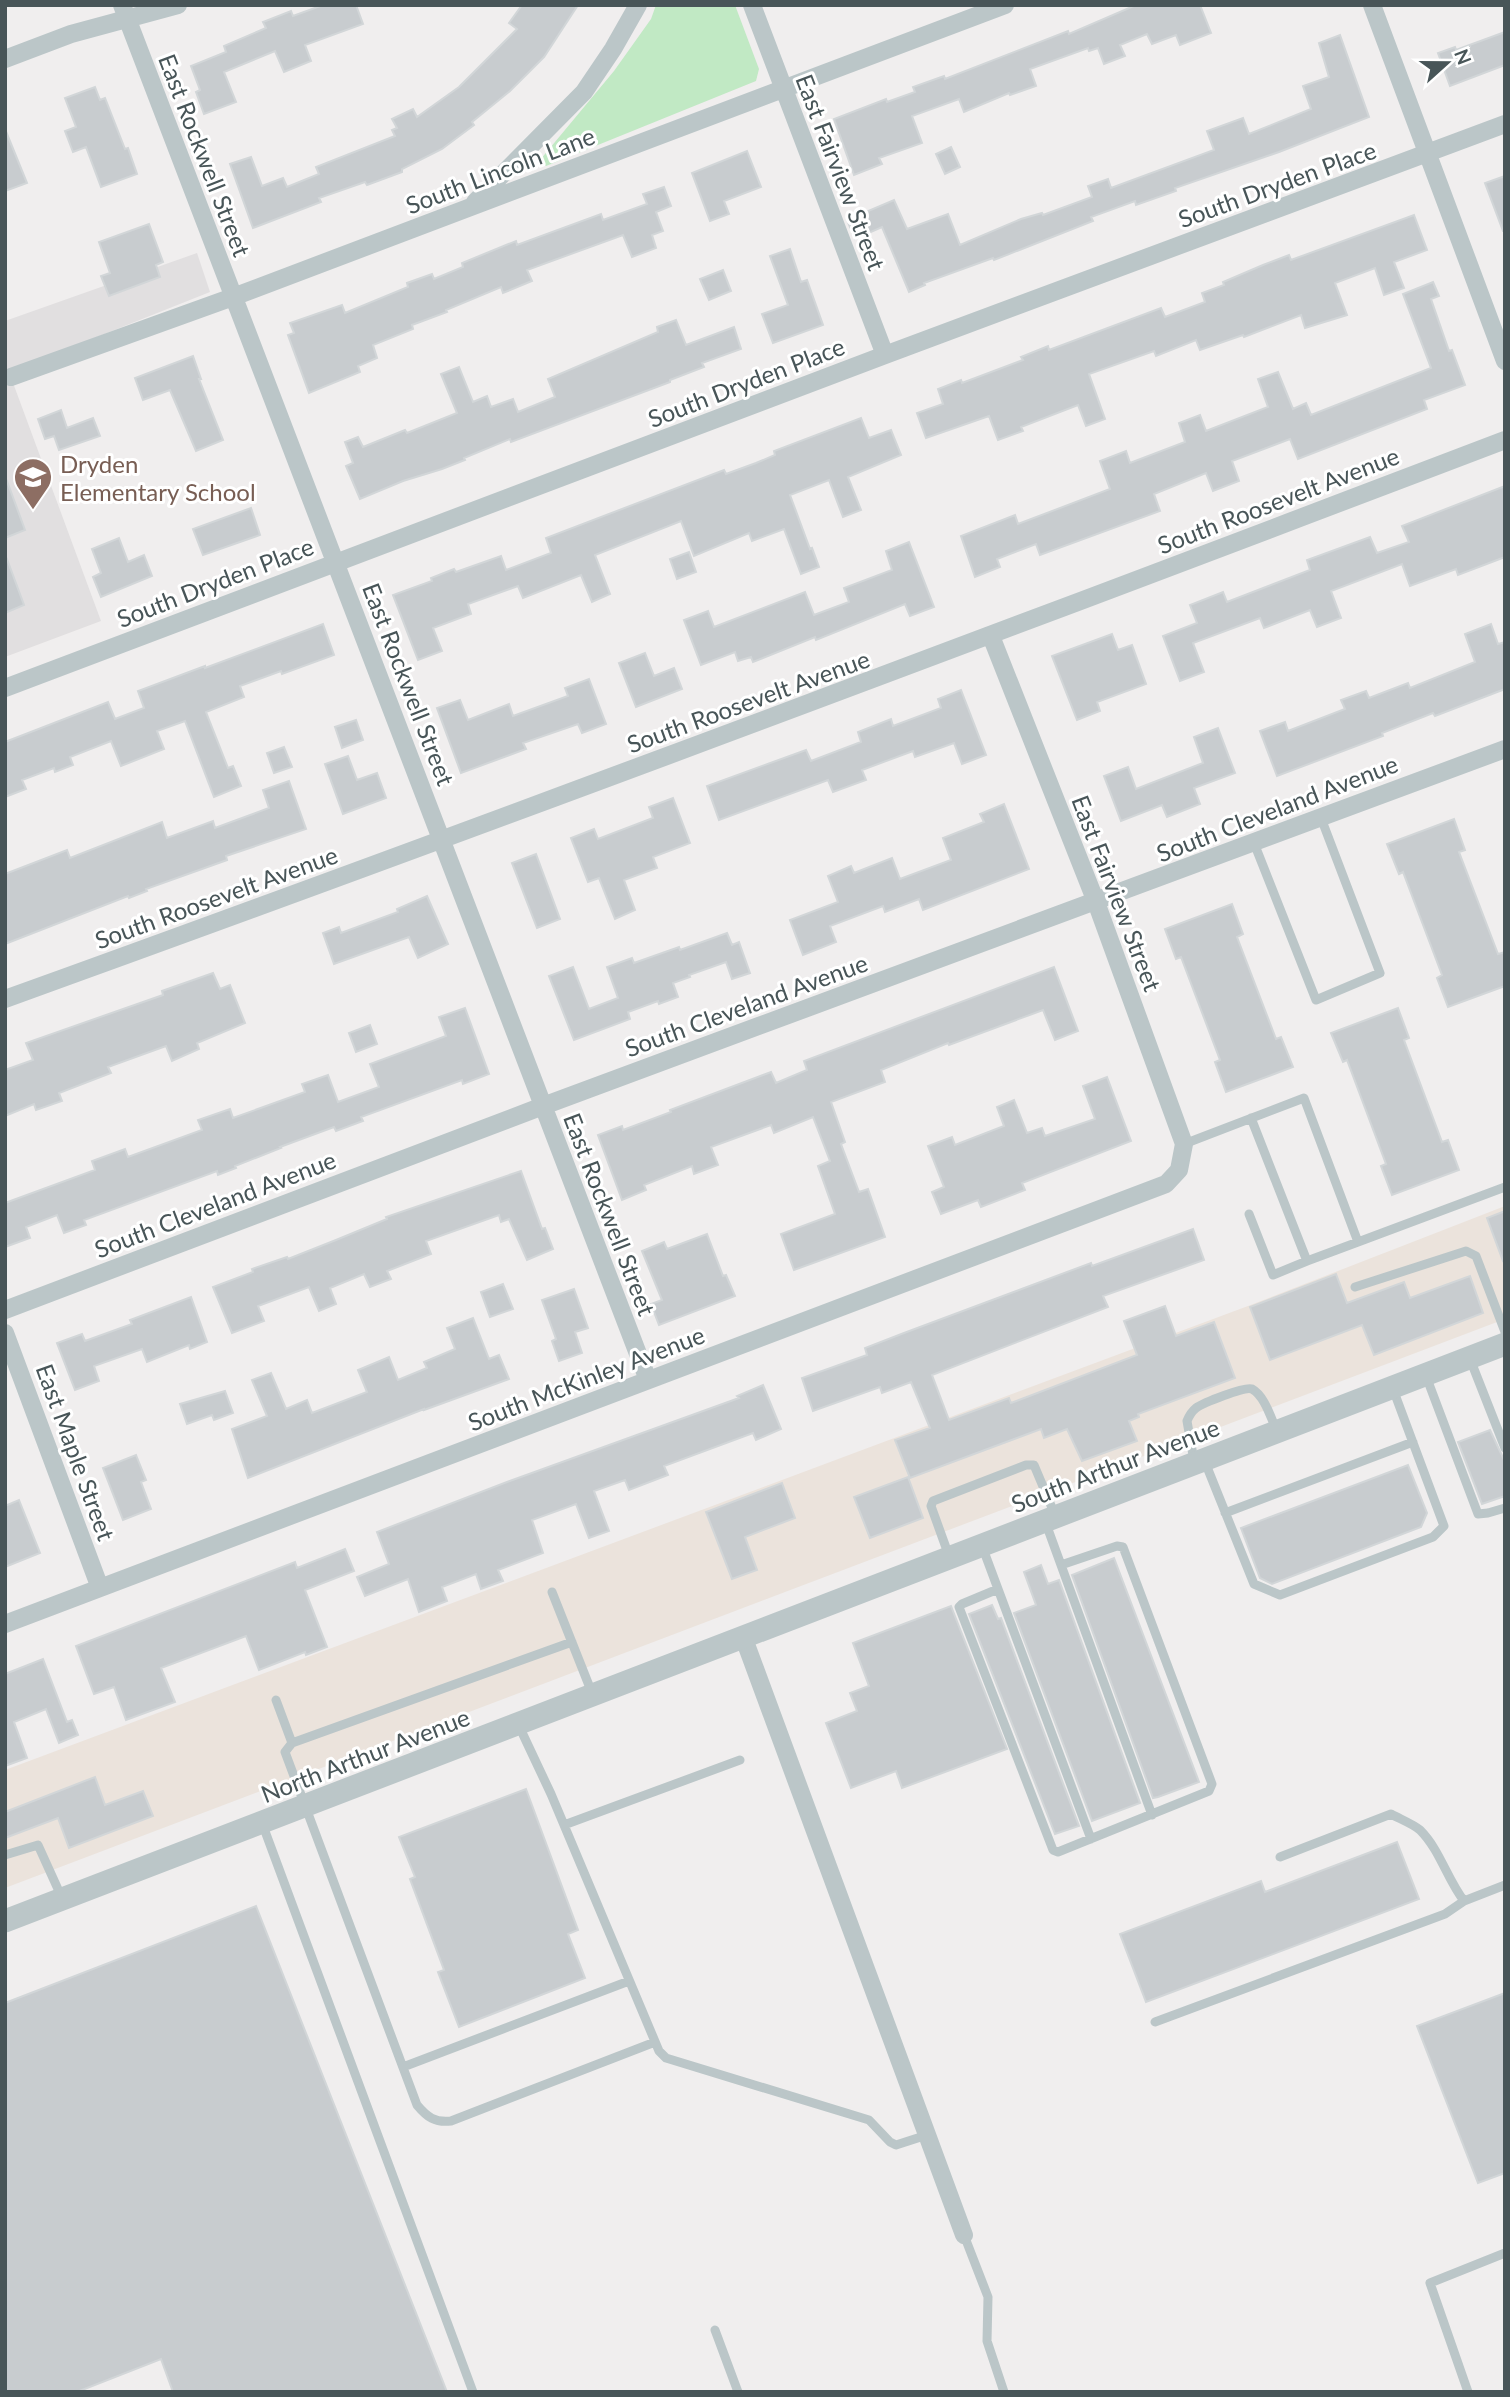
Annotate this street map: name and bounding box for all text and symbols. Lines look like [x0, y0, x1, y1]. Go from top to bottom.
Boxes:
north arrow [1412, 28, 1482, 98]
text: N [1450, 46, 1477, 68]
street label: East Rockwell Street [153, 50, 257, 261]
street label: East Fairview Street [790, 70, 892, 274]
street label: South Lincoln Lane [401, 121, 599, 219]
street label: South Dryden Place [1174, 135, 1380, 233]
street label: South Dryden Place [644, 331, 848, 433]
street label: South Roosevelt Avenue [1153, 441, 1403, 559]
place label: Dryden Elementary School [60, 449, 256, 506]
school or university icon: Dryden Elementary School [12, 456, 54, 511]
street label: South Dryden Place [113, 531, 317, 633]
street label: East Rockwell Street [357, 579, 461, 790]
street label: South Roosevelt Avenue [623, 644, 873, 758]
street label: South Cleveland Avenue [1152, 749, 1402, 867]
street label: East Fairview Street [1066, 791, 1168, 995]
street label: South Roosevelt Avenue [91, 840, 341, 954]
street label: South Cleveland Avenue [621, 948, 871, 1062]
street label: East Rockwell Street [558, 1109, 662, 1320]
street label: South Cleveland Avenue [90, 1145, 340, 1263]
street label: South McKinley Avenue [464, 1319, 708, 1437]
street label: East Maple Street [31, 1360, 122, 1545]
street label: South Arthur Avenue [1007, 1412, 1223, 1518]
street label: North Arthur Avenue [257, 1702, 473, 1808]

